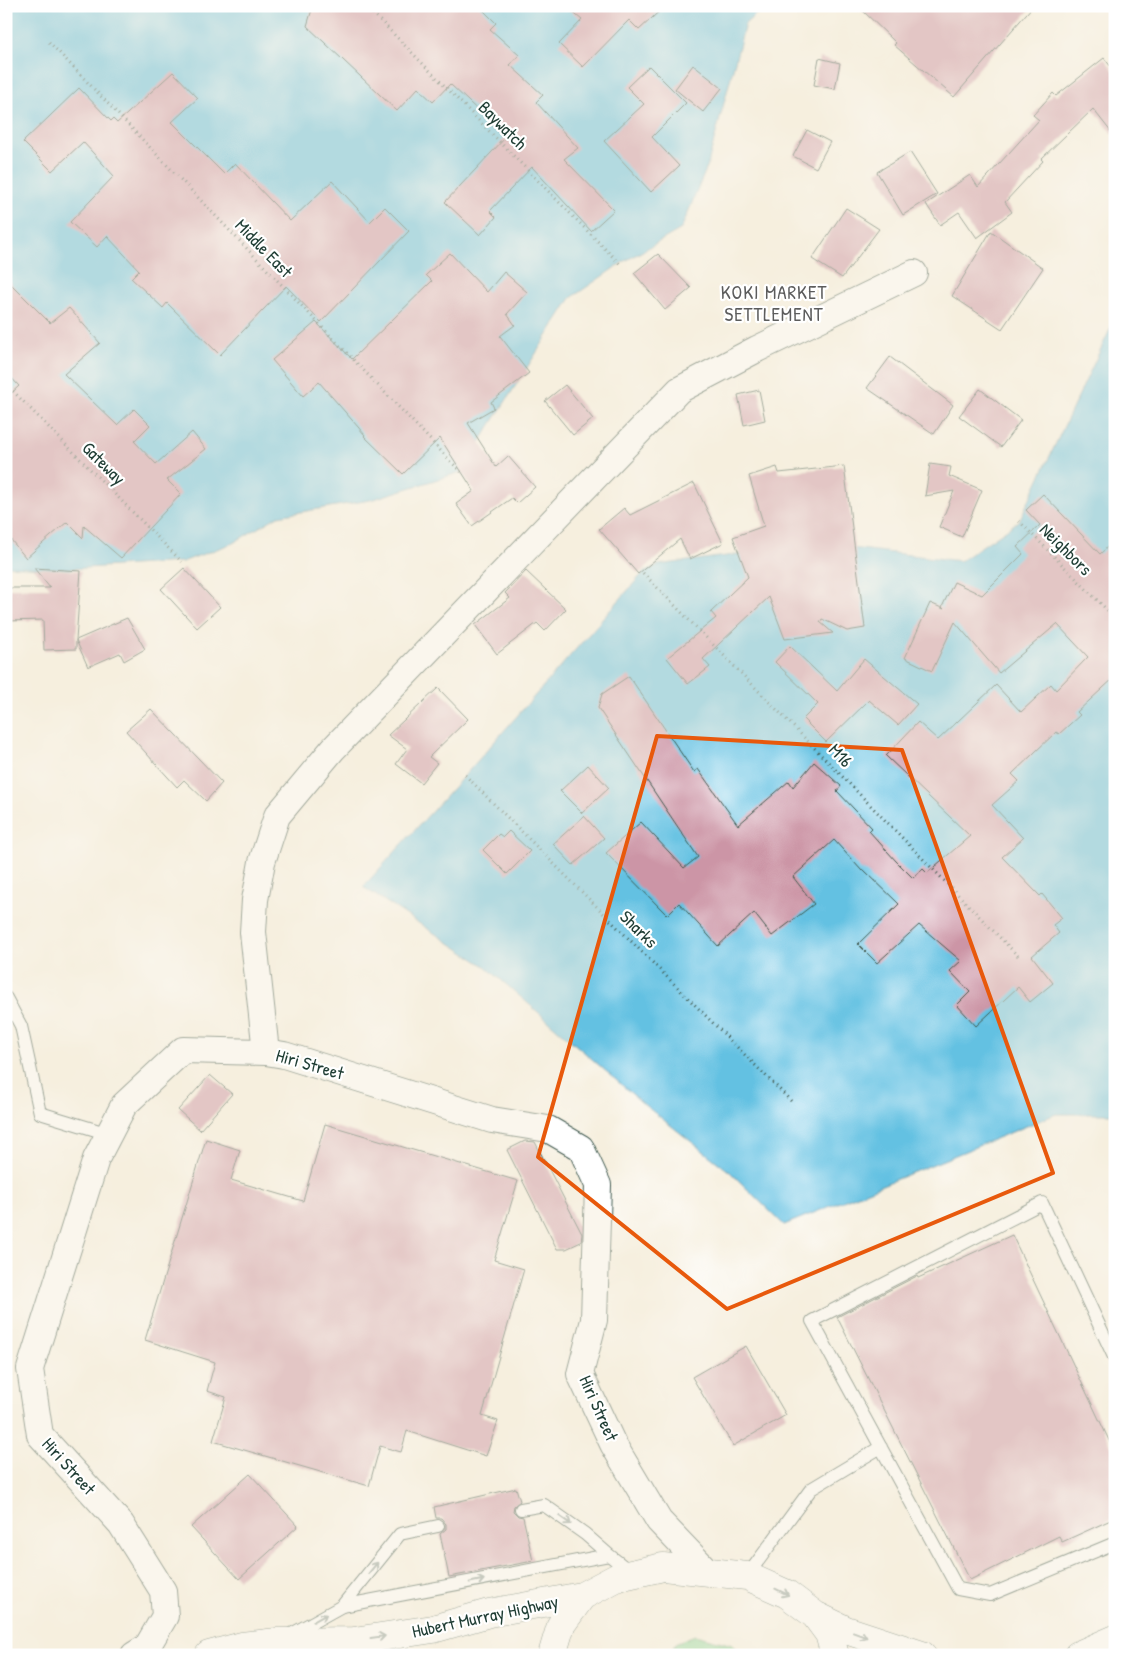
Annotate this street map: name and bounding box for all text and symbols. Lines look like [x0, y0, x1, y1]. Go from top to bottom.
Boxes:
street label: Baywatch [473, 95, 533, 155]
street label: Middle East [230, 213, 299, 284]
district label: KOKI MARKET SETTLEMENT [721, 279, 827, 327]
street label: Gateway [77, 436, 132, 491]
street label: Neighbors [1034, 517, 1098, 581]
street label: M16 [824, 738, 858, 772]
street label: Sharks [615, 905, 664, 954]
street label: Hiri Street [273, 1042, 348, 1086]
street label: Hiri Street [573, 1371, 625, 1446]
street label: Hiri Street [36, 1432, 102, 1501]
one-way arrow [558, 1515, 572, 1525]
one-way arrow [367, 1562, 378, 1575]
one-way arrow [468, 1576, 484, 1585]
street label: Hubert Murray Highway [409, 1588, 561, 1644]
one-way arrow [774, 1588, 789, 1598]
one-way arrow [312, 1613, 326, 1623]
one-way arrow [852, 1631, 867, 1640]
one-way arrow [370, 1632, 386, 1642]

